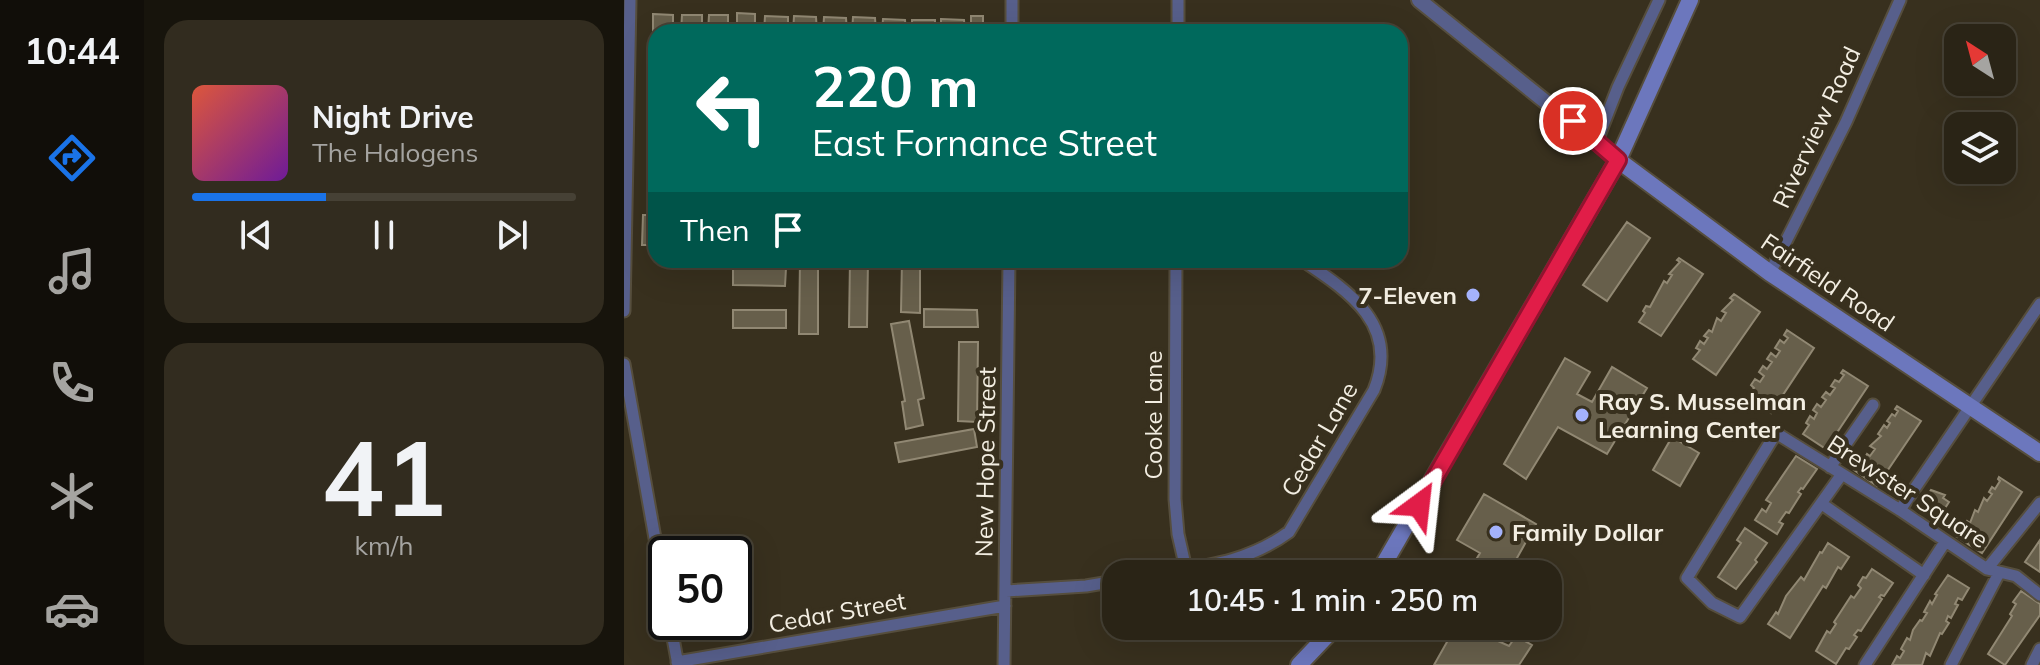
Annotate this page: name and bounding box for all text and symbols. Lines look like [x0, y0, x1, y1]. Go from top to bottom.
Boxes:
north arrow [1944, 24, 2016, 96]
map controls [1944, 24, 2016, 184]
text: 10:44 [24, 28, 120, 73]
street label: Riverview Road [1765, 41, 1867, 213]
text: 220 m [812, 51, 979, 121]
icon: left [680, 56, 784, 160]
pin [1539, 87, 1607, 155]
text: Night Drive [312, 98, 474, 136]
icon: arrive [1551, 99, 1595, 143]
button: layers [1944, 112, 2016, 184]
text: East Fornance Street [812, 120, 1157, 165]
icon: directions [44, 130, 100, 186]
text: The Halogens [312, 136, 478, 169]
icon: arrive [766, 208, 810, 252]
text: Then [680, 211, 750, 249]
icon: previous [234, 213, 278, 257]
icon: pause [362, 213, 406, 257]
icon: next [490, 213, 534, 257]
street label: Fairfield Road [1756, 226, 1900, 338]
icon: music [44, 243, 100, 299]
place label: 7-Eleven [1358, 280, 1457, 310]
marker: 7-Eleven [1464, 286, 1482, 304]
street label: Cooke Lane [1138, 351, 1168, 479]
icon: phone [44, 355, 100, 411]
street label: New Hope Street [968, 367, 1002, 557]
street label: Cedar Lane [1274, 377, 1364, 501]
place label: Ray S. Musselman Learning Center [1598, 386, 1806, 444]
marker: Ray S. Musselman Learning Center [1573, 406, 1591, 424]
text: 41 [322, 411, 446, 542]
street label: Brewster Square [1822, 428, 1994, 554]
position arrow [1377, 463, 1461, 547]
icon: climate [44, 468, 100, 524]
place label: Family Dollar [1512, 517, 1664, 547]
marker: Family Dollar [1487, 523, 1505, 541]
text: km/h [355, 529, 413, 562]
speed limit sign: 50 [648, 536, 752, 640]
icon: car [44, 581, 100, 637]
text: 10:45 · 1 min · 250 m [1186, 581, 1478, 619]
street label: Cedar Street [766, 585, 908, 639]

